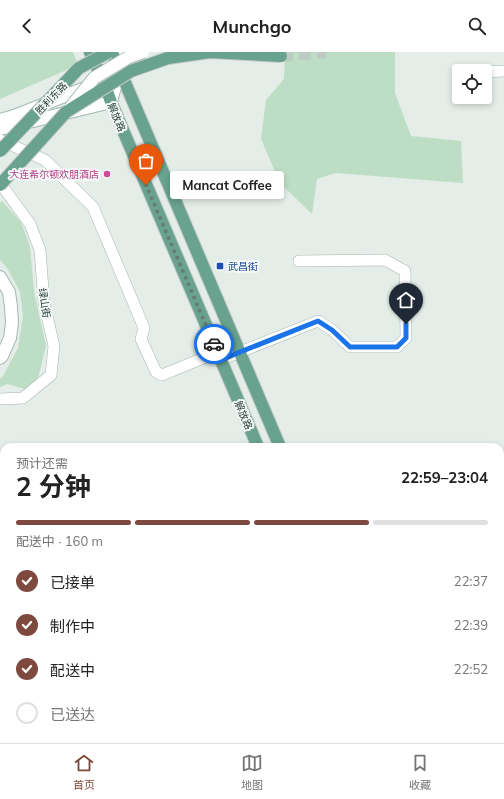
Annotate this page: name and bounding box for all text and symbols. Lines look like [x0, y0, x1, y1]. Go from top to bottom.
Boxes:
icon: back [16, 15, 38, 37]
text: Munchgo [212, 15, 292, 38]
icon: search [466, 15, 488, 37]
map controls [452, 64, 492, 104]
button: locate [452, 64, 492, 104]
street label: 胜利东路 [33, 79, 70, 117]
street label: 解放路 [105, 101, 128, 134]
pin [129, 144, 163, 185]
icon: bag [135, 150, 157, 172]
place label: 大连希尔顿欢朋酒店 [9, 168, 99, 181]
marker: 大连希尔顿欢朋酒店 [102, 169, 112, 179]
callout: Mancat Coffee [170, 171, 284, 199]
text: Mancat Coffee [182, 177, 272, 193]
place label: 武昌街 [228, 260, 258, 273]
marker: 武昌街 [215, 261, 225, 271]
pin [389, 283, 423, 324]
street label: 绿山街 [36, 287, 53, 319]
icon: home [395, 289, 417, 311]
courier [194, 324, 234, 364]
icon: car [203, 333, 225, 355]
street label: 解放路 [232, 399, 255, 432]
text: 预计还需 [16, 455, 68, 471]
text: 22:59–23:04 [401, 468, 488, 487]
text: 2 分钟 [16, 470, 91, 503]
text: 配送中 · 160 m [16, 533, 103, 549]
icon: check [16, 570, 38, 592]
text: 已接单 [50, 573, 95, 592]
text: 22:37 [454, 573, 488, 589]
icon: check [16, 614, 38, 636]
text: 制作中 [50, 617, 95, 636]
text: 22:39 [454, 617, 488, 633]
icon: check [16, 658, 38, 680]
text: 配送中 [50, 661, 95, 680]
text: 22:52 [454, 661, 488, 677]
text: 已送达 [50, 705, 95, 724]
tab: 首页 [73, 752, 95, 792]
tab: 地图 [241, 752, 263, 792]
tab: 收藏 [409, 752, 431, 792]

